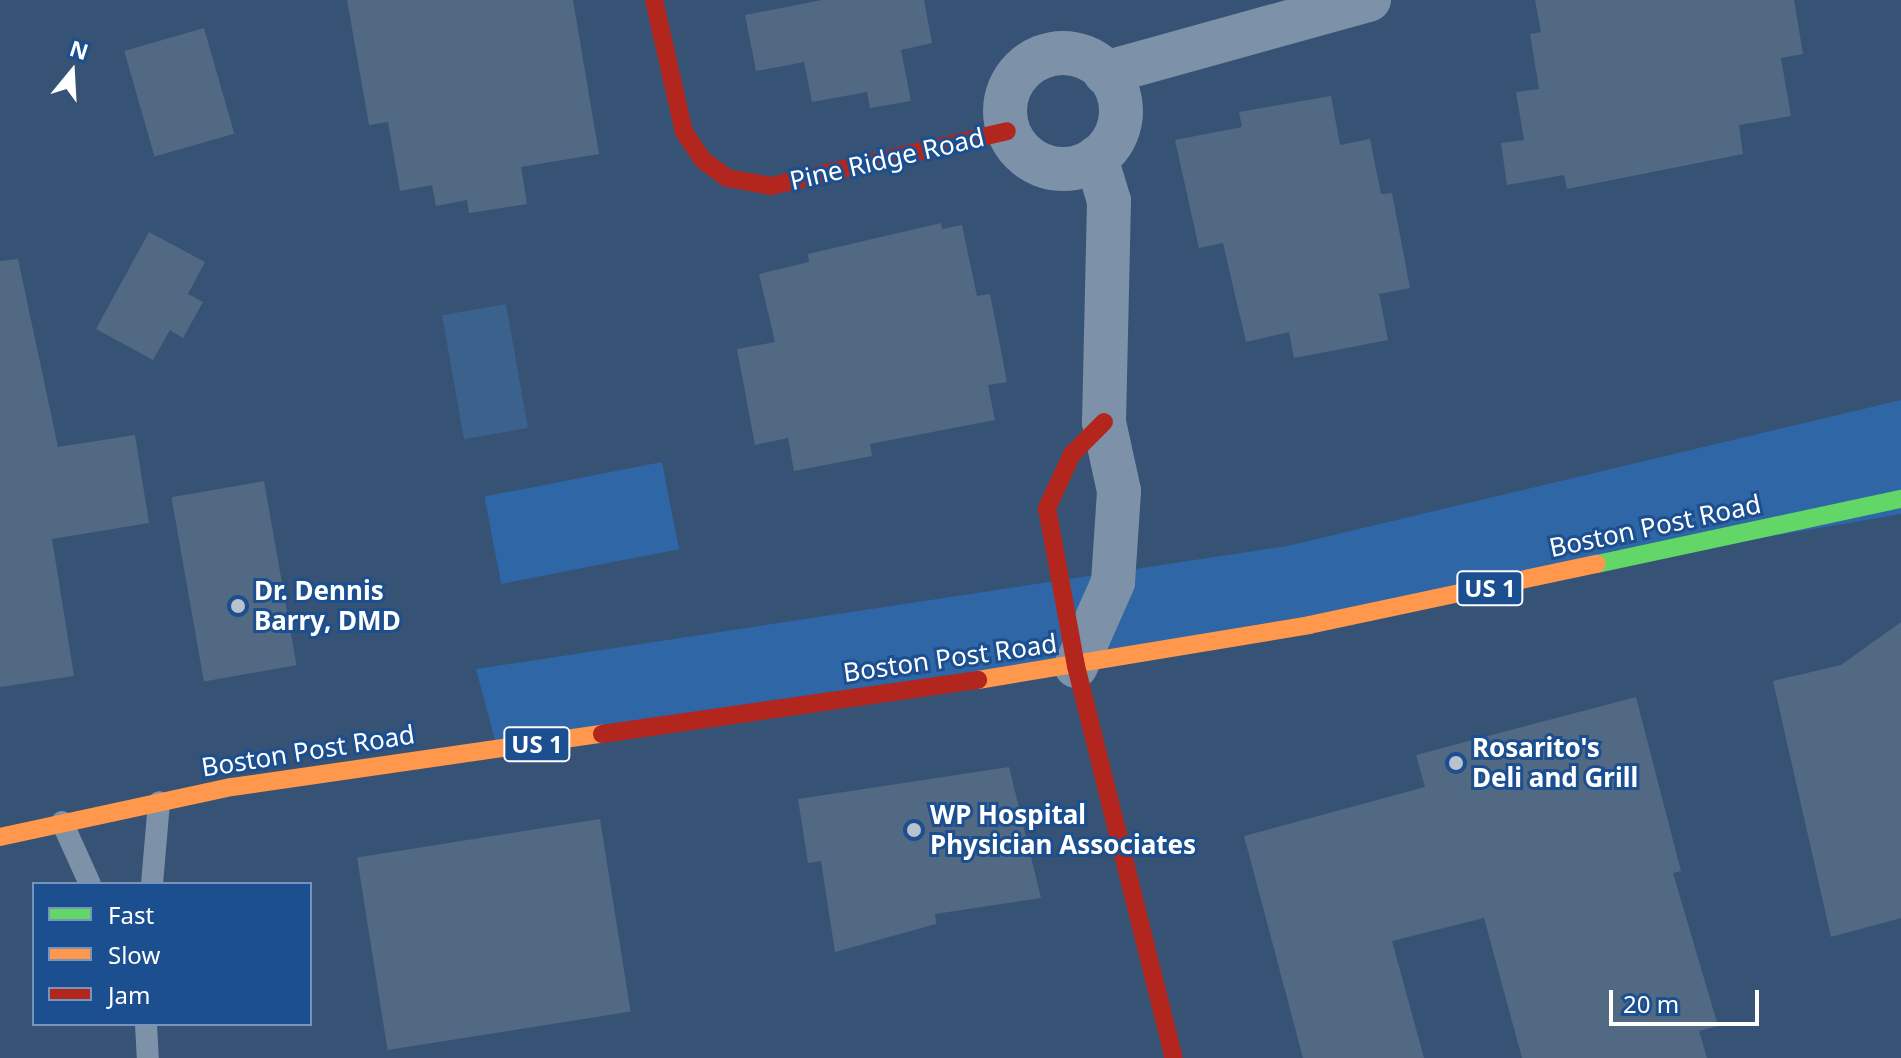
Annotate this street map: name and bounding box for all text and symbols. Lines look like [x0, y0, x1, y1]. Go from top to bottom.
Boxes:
north arrow [32, 32, 112, 112]
text: N [66, 32, 93, 66]
street label: Pine Ridge Road [787, 121, 987, 197]
street label: Boston Post Road [1546, 488, 1764, 564]
road number: US 1 [1456, 568, 1524, 608]
place label: Dr. Dennis Barry, DMD [254, 575, 401, 636]
marker: Dr. Dennis Barry, DMD [229, 597, 247, 615]
street label: Boston Post Road [841, 628, 1059, 688]
street label: Boston Post Road [199, 719, 417, 783]
road number: US 1 [503, 724, 571, 764]
place label: Rosarito's Deli and Grill [1472, 732, 1638, 794]
marker: Rosarito's Deli and Grill [1447, 754, 1465, 772]
place label: WP Hospital Physician Associates [930, 799, 1196, 860]
marker: WP Hospital Physician Associates [905, 821, 923, 839]
legend [32, 882, 312, 1026]
text: Fast [108, 898, 154, 931]
text: Slow [108, 938, 160, 971]
scale bar [1613, 974, 1763, 1024]
text: Jam [108, 978, 150, 1011]
text: 20 m [1623, 987, 1679, 1020]

